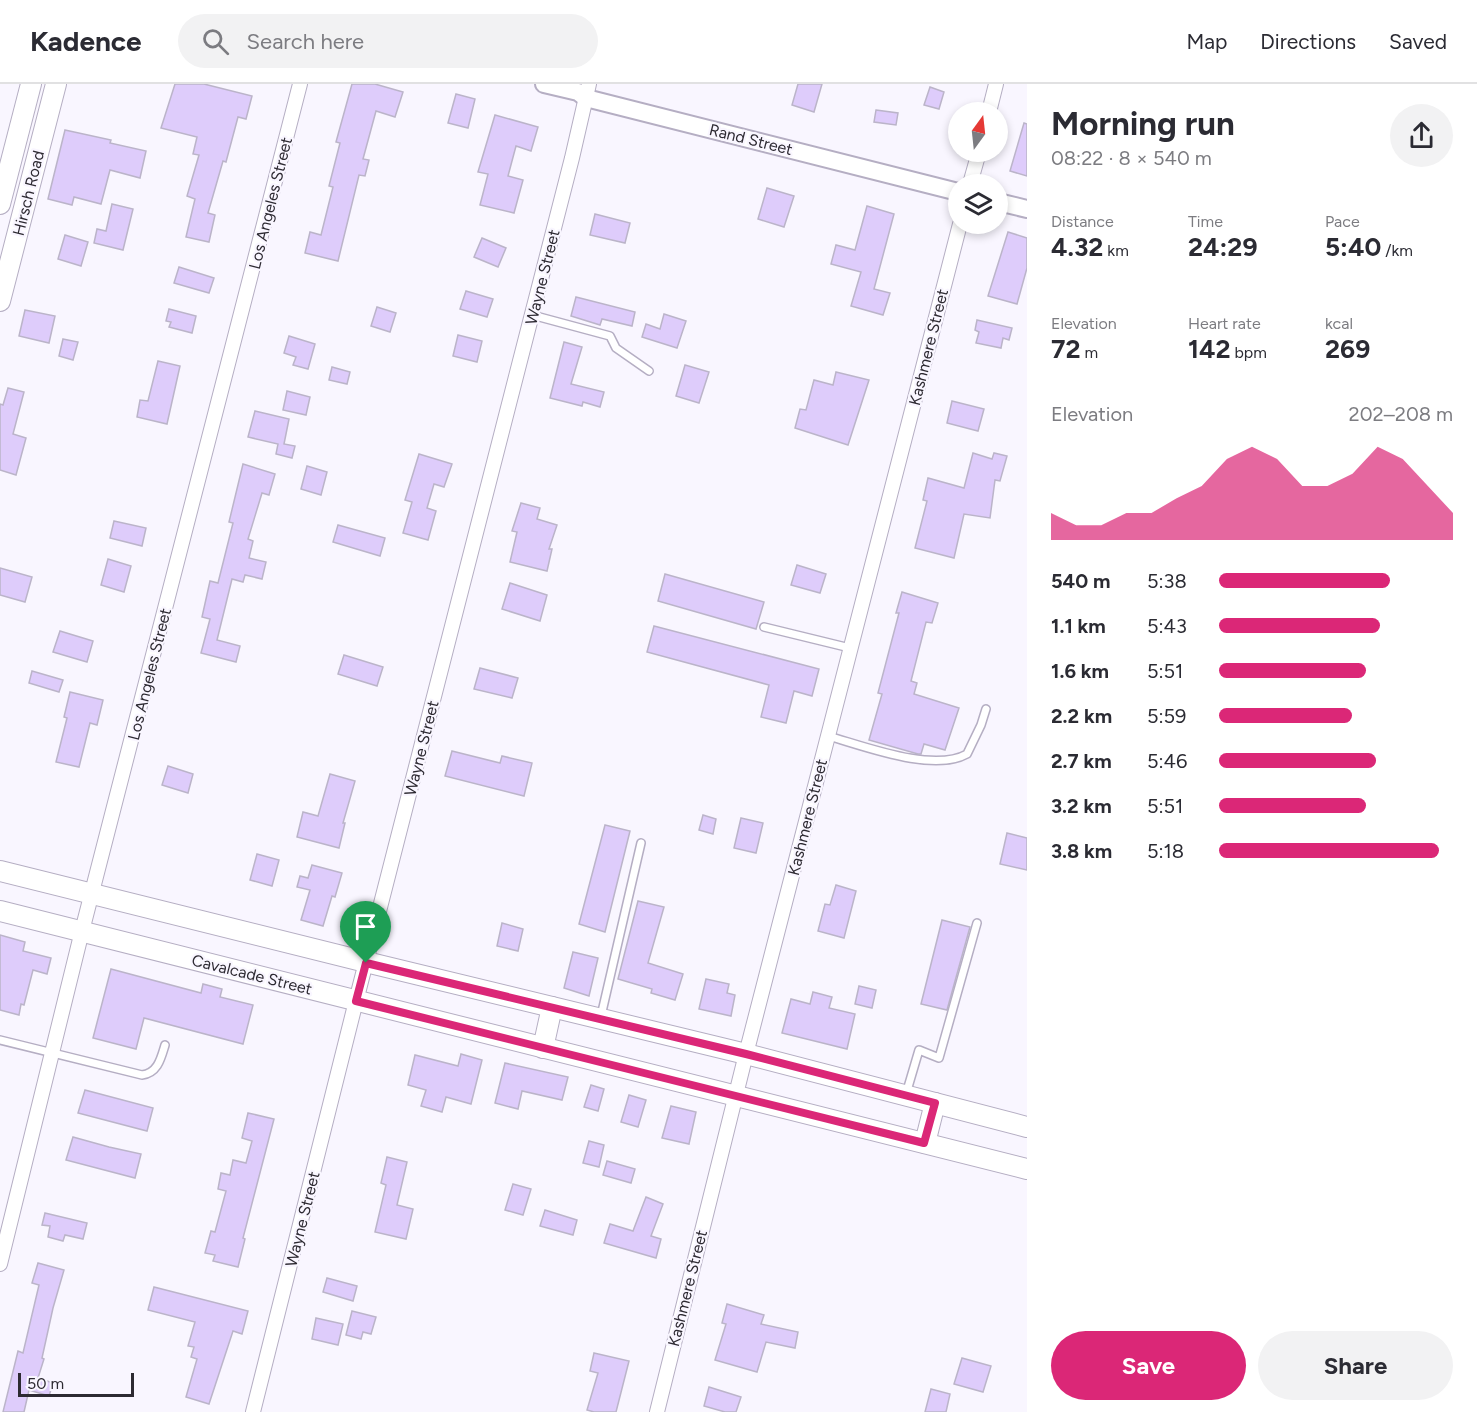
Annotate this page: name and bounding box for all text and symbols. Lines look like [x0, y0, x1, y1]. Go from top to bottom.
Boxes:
search box [178, 14, 598, 68]
text: Kadence [30, 24, 142, 58]
icon: search [199, 25, 232, 58]
text: Search here [247, 28, 364, 55]
text: Map [1186, 29, 1227, 54]
text: Directions [1260, 29, 1356, 54]
text: Saved [1389, 29, 1447, 54]
north arrow [948, 102, 1008, 162]
map controls [948, 102, 1008, 234]
text: Morning run [1051, 104, 1235, 143]
button: share [1390, 104, 1453, 167]
street label: Rand Street [707, 120, 795, 159]
street label: Los Angeles Street [245, 135, 296, 271]
text: 08:22 · 8 × 540 m [1051, 146, 1212, 170]
street label: Hirsch Road [9, 149, 48, 238]
button: layers [948, 174, 1008, 234]
text: Distance [1051, 212, 1114, 231]
text: Time [1188, 212, 1223, 231]
text: Pace [1325, 212, 1360, 231]
street label: Wayne Street [521, 227, 564, 327]
text: 4.32 [1051, 231, 1103, 263]
text: 24:29 [1188, 231, 1257, 263]
text: 5:40 [1325, 231, 1381, 263]
text: km [1103, 241, 1129, 260]
text: /km [1381, 241, 1413, 260]
street label: Kashmere Street [905, 287, 952, 407]
text: Elevation [1051, 314, 1117, 333]
text: Heart rate [1188, 314, 1261, 333]
text: kcal [1325, 314, 1353, 333]
text: 72 [1051, 333, 1081, 365]
text: 142 [1188, 333, 1230, 365]
text: 269 [1325, 333, 1370, 365]
text: m [1081, 343, 1098, 362]
text: bpm [1230, 343, 1267, 362]
text: Elevation [1051, 402, 1133, 426]
text: 202–208 m [1349, 402, 1453, 426]
text: 540 m [1051, 569, 1110, 593]
text: 5:38 [1147, 569, 1187, 593]
street label: Los Angeles Street [124, 606, 175, 742]
text: 1.1 km [1051, 614, 1106, 638]
text: 5:43 [1147, 614, 1187, 638]
text: 1.6 km [1051, 659, 1109, 683]
text: 5:51 [1147, 659, 1183, 683]
street label: Wayne Street [400, 698, 443, 798]
text: 2.2 km [1051, 704, 1112, 728]
text: 5:59 [1147, 704, 1186, 728]
text: 2.7 km [1051, 749, 1112, 773]
text: 5:46 [1147, 749, 1187, 773]
street label: Kashmere Street [784, 757, 831, 877]
text: 3.2 km [1051, 794, 1112, 818]
text: 5:51 [1147, 794, 1183, 818]
text: 3.8 km [1051, 839, 1112, 863]
text: 5:18 [1147, 839, 1184, 863]
pin [340, 901, 391, 963]
icon: arrive [349, 910, 382, 943]
street label: Cavalcade Street [190, 950, 314, 999]
street label: Wayne Street [281, 1169, 324, 1269]
street label: Kashmere Street [664, 1228, 711, 1348]
button: Save [1051, 1331, 1246, 1400]
button: Share [1258, 1331, 1453, 1400]
scale bar [18, 1370, 134, 1398]
text: 50 m [27, 1374, 64, 1393]

